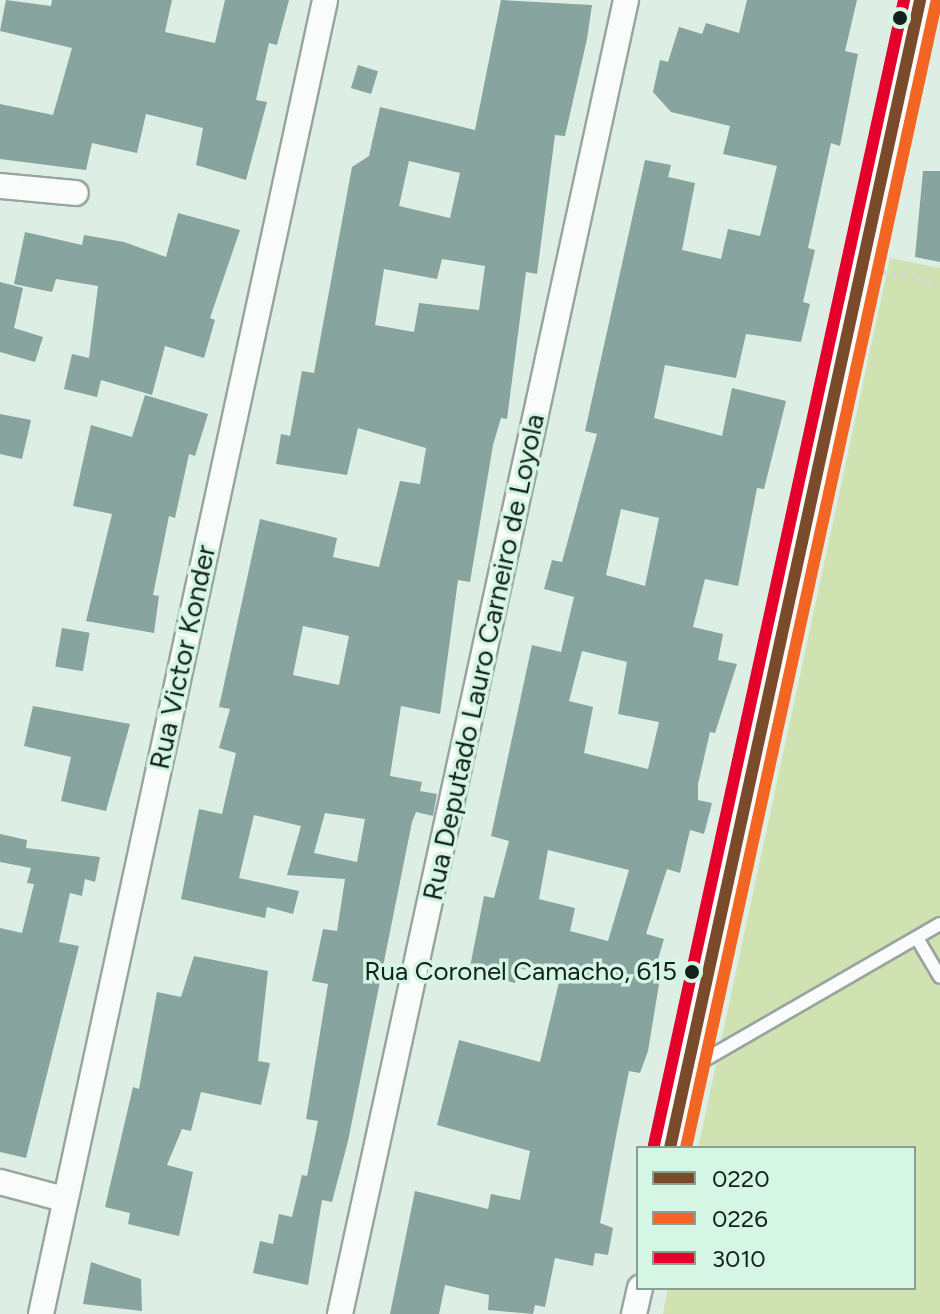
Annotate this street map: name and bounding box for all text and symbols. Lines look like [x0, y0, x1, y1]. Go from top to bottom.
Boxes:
unlabelled marker [892, 10, 908, 26]
street label: Rua Deputado Lauro Carneiro de Loyola [415, 411, 551, 903]
street label: Rua Victor Konder [142, 542, 222, 772]
place label: Rua Coronel Camacho, 615 [364, 956, 677, 988]
marker: Rua Coronel Camacho, 615 [684, 964, 700, 980]
legend [636, 1146, 916, 1290]
text: 0220 [712, 1164, 770, 1193]
text: 0226 [712, 1204, 768, 1233]
text: 3010 [712, 1244, 766, 1273]

